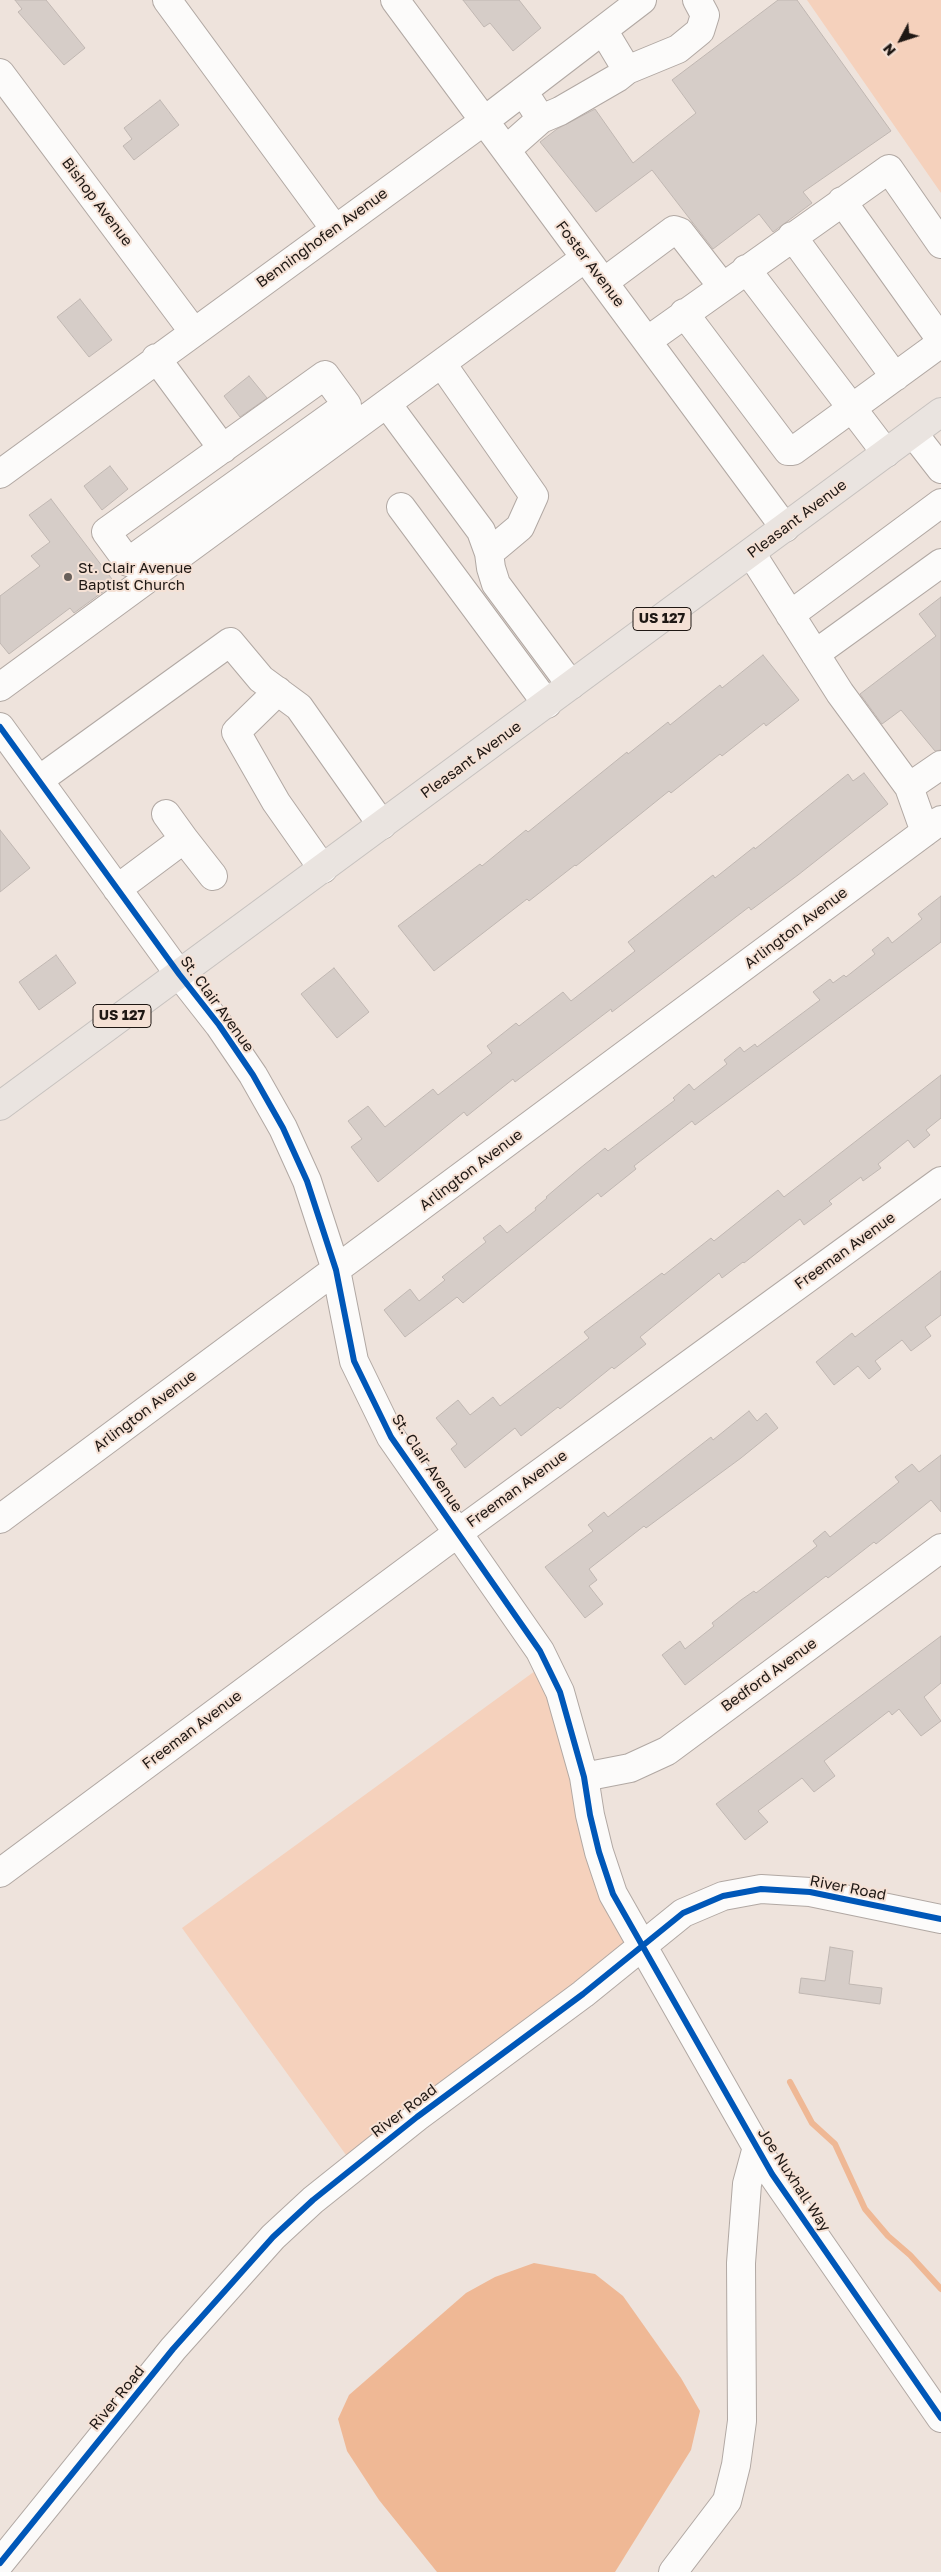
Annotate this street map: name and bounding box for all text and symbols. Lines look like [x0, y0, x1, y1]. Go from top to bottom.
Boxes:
north arrow [876, 15, 926, 65]
text: N [879, 40, 899, 60]
street label: Bishop Avenue [58, 154, 136, 250]
street label: Benninghofen Avenue [253, 184, 391, 292]
street label: Foster Avenue [552, 217, 628, 311]
street label: Pleasant Avenue [744, 476, 850, 562]
place label: St. Clair Avenue Baptist Church [78, 559, 192, 594]
marker: St. Clair Avenue Baptist Church [62, 571, 74, 583]
road number: US 127 [633, 608, 691, 630]
street label: Pleasant Avenue [417, 717, 525, 803]
street label: Arlington Avenue [741, 883, 851, 973]
street label: St. Clair Avenue [176, 953, 258, 1055]
road number: US 127 [93, 1004, 151, 1028]
street label: Arlington Avenue [416, 1125, 526, 1215]
street label: Freeman Avenue [791, 1209, 899, 1293]
street label: Arlington Avenue [90, 1366, 200, 1456]
street label: St. Clair Avenue [388, 1411, 466, 1515]
street label: Freeman Avenue [463, 1447, 571, 1531]
street label: Bedford Avenue [718, 1634, 820, 1716]
street label: Freeman Avenue [139, 1687, 245, 1773]
street label: River Road [808, 1872, 888, 1904]
street label: River Road [368, 2081, 440, 2141]
street label: Joe Nuxhall Way [754, 2125, 834, 2235]
street label: River Road [86, 2362, 148, 2434]

